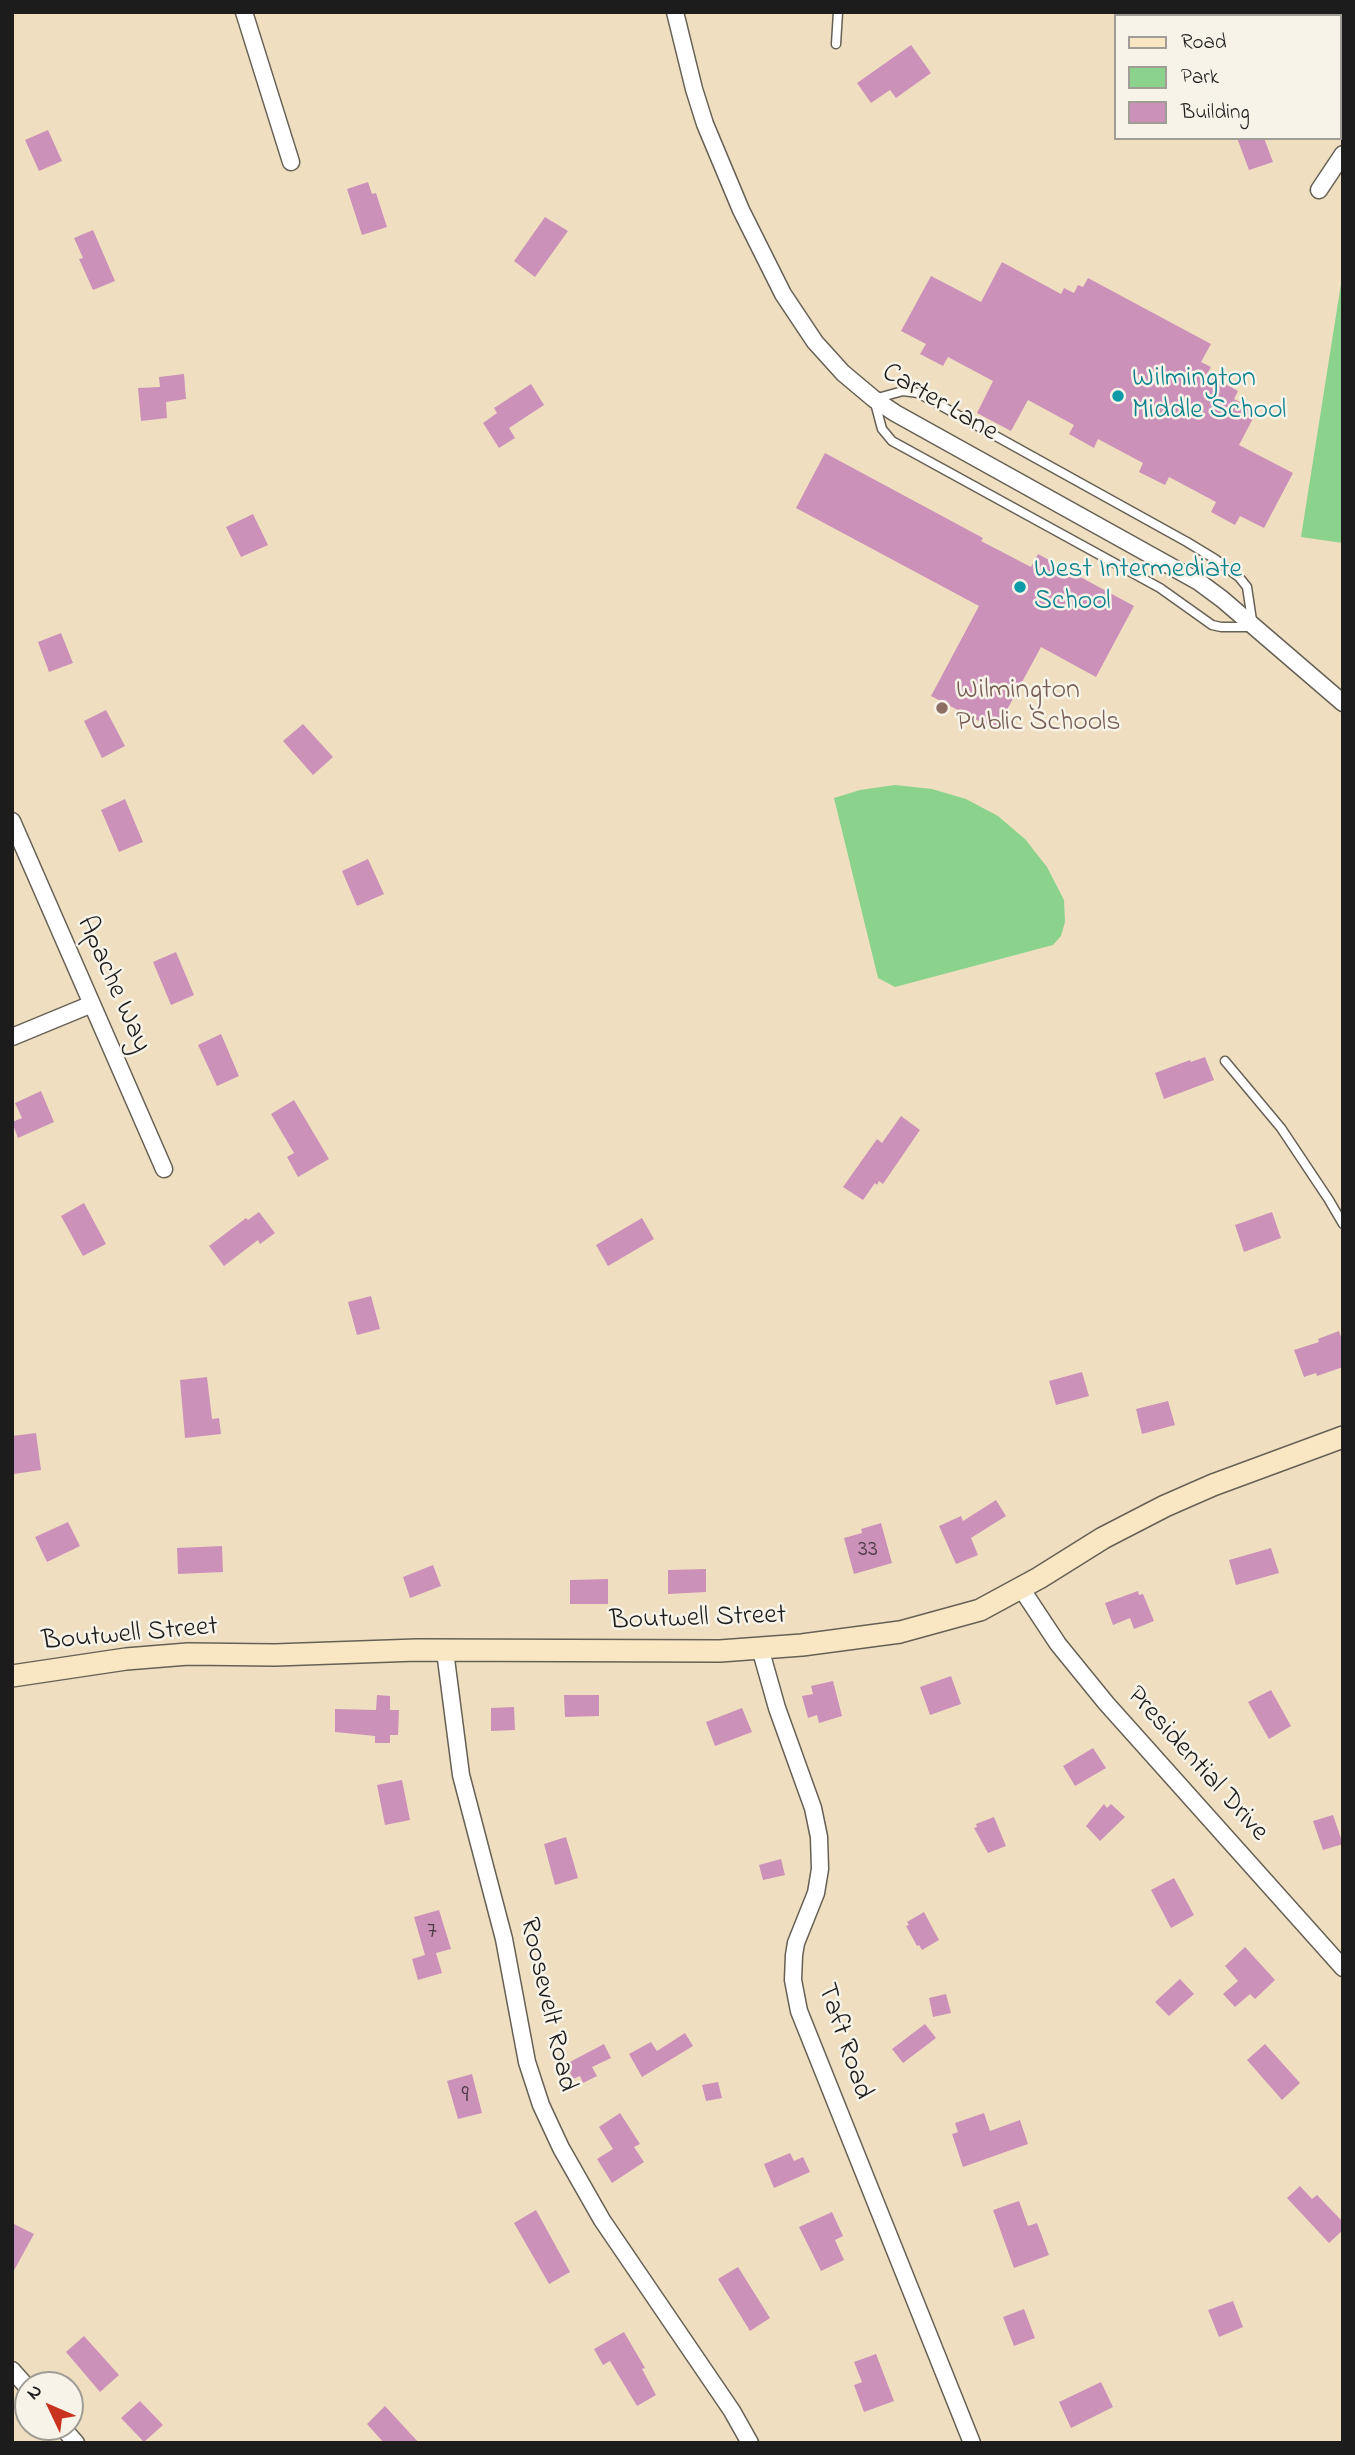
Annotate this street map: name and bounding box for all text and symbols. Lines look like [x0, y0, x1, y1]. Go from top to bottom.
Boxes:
legend [1114, 14, 1341, 140]
text: Road [1181, 28, 1227, 58]
text: Park [1181, 63, 1219, 93]
text: Building [1181, 98, 1250, 128]
street label: Carter Lane [875, 357, 1003, 451]
place label: Wilmington Middle School [1132, 363, 1286, 429]
marker: Wilmington Middle School [1110, 388, 1126, 404]
place label: West Intermediate School [1034, 554, 1242, 620]
marker: West Intermediate School [1012, 579, 1028, 595]
place label: Wilmington Public Schools [956, 675, 1121, 741]
marker: Wilmington Public Schools [934, 700, 950, 716]
street label: Apache Way [67, 912, 157, 1058]
house number: 33 [858, 1537, 878, 1565]
street label: Boutwell Street [609, 1600, 787, 1640]
street label: Boutwell Street [41, 1612, 219, 1660]
street label: Presidential Drive [1118, 1681, 1274, 1849]
street label: Roosevelt Road [510, 1915, 582, 2095]
house number: 7 [427, 1919, 437, 1947]
street label: Taft Road [808, 1980, 878, 2104]
house number: 9 [461, 2083, 469, 2111]
north arrow [14, 2371, 84, 2441]
text: N [21, 2378, 49, 2406]

